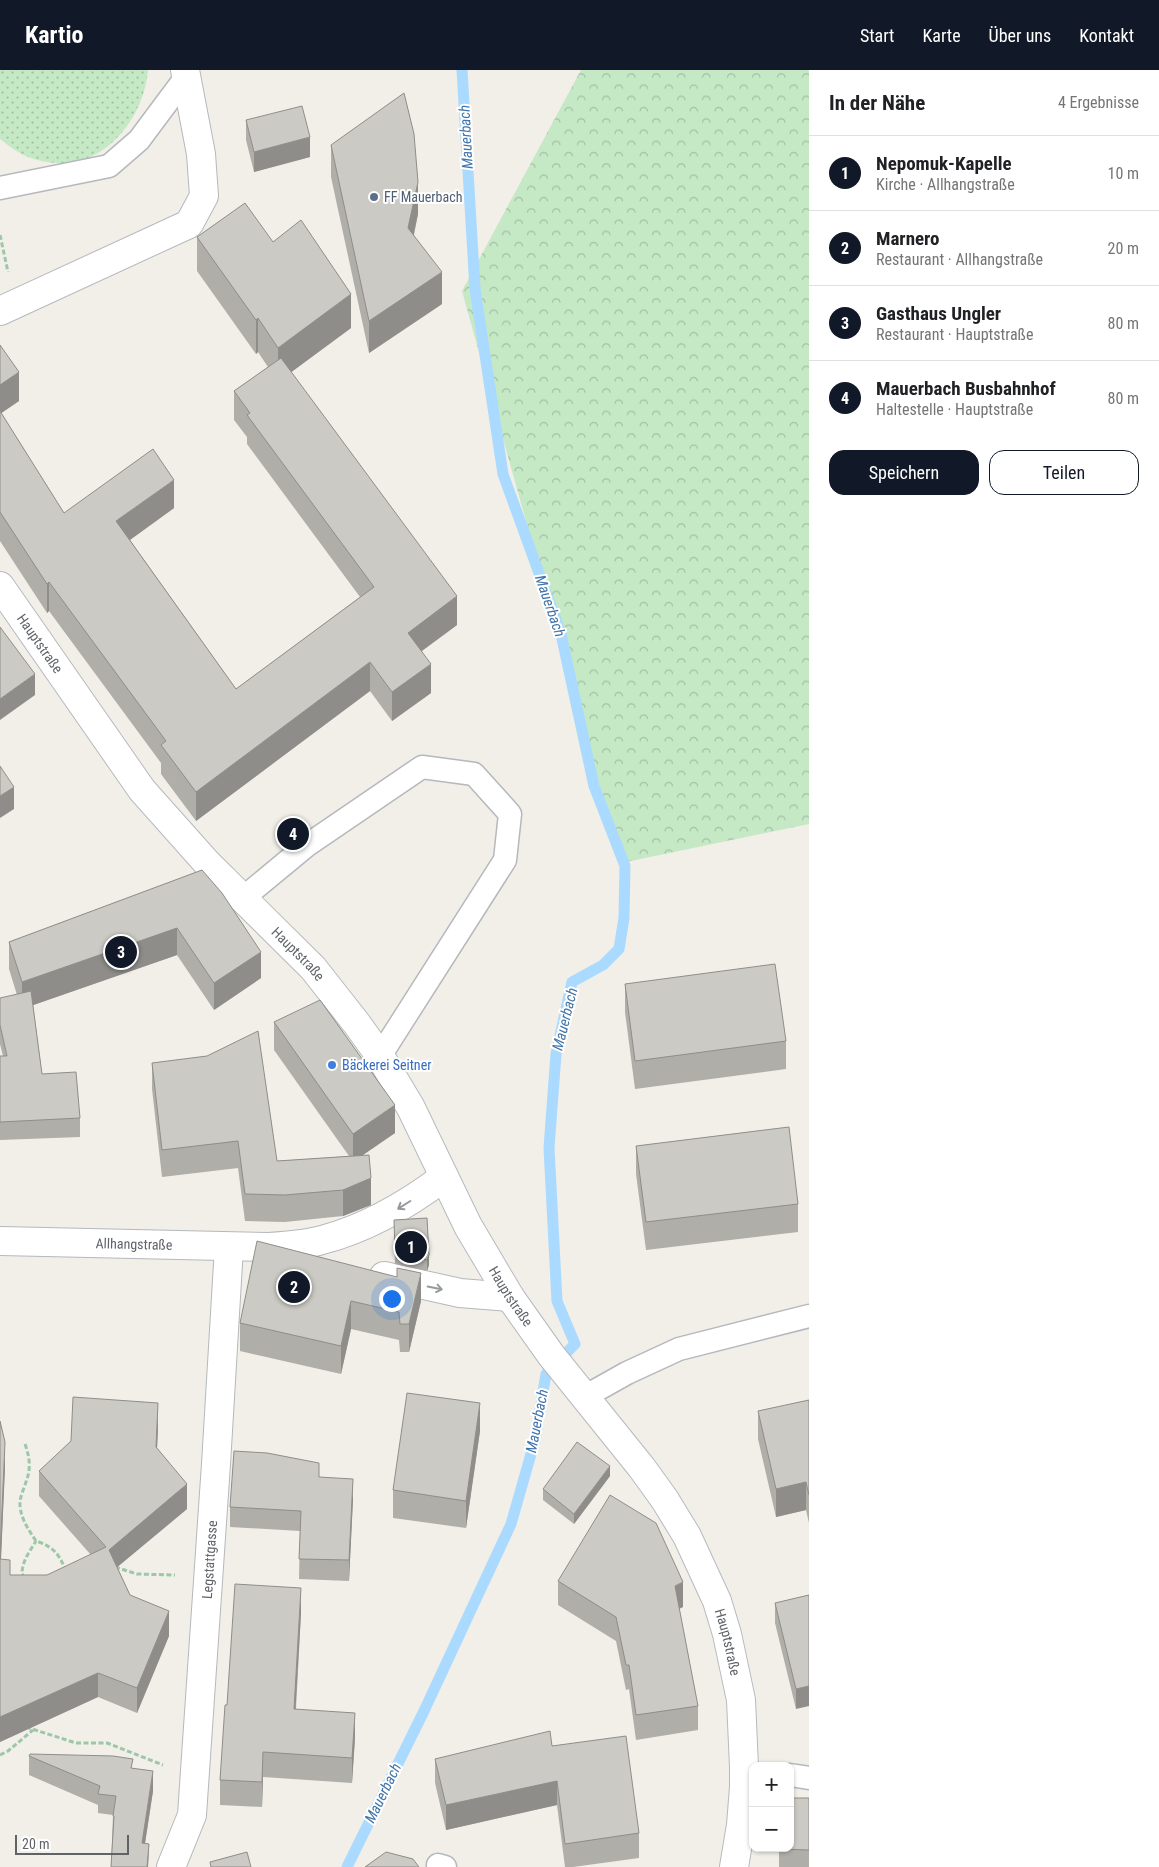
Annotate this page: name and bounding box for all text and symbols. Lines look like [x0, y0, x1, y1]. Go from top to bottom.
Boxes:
text: Kartio [25, 21, 83, 49]
text: Start [860, 25, 894, 46]
text: Karte [922, 25, 961, 46]
text: Über uns [989, 25, 1051, 46]
text: Kontakt [1079, 25, 1134, 46]
text: In der Nähe [829, 91, 925, 115]
text: 4 Ergebnisse [1058, 93, 1139, 112]
water label: Mauerbach [455, 104, 477, 170]
text: Nepomuk-Kapelle [876, 152, 1012, 175]
text: 1 [841, 164, 849, 183]
text: 10 m [1107, 164, 1139, 183]
text: Kirche · Allhangstraße [876, 175, 1015, 194]
place label: FF Mauerbach [384, 189, 462, 205]
marker: FF Mauerbach [368, 191, 380, 203]
text: Marnero [876, 227, 940, 250]
text: 2 [841, 239, 849, 258]
text: 20 m [1107, 239, 1139, 258]
text: Restaurant · Allhangstraße [876, 250, 1043, 269]
text: Gasthaus Ungler [876, 302, 1001, 325]
text: 3 [841, 314, 849, 333]
text: 80 m [1107, 314, 1139, 333]
text: Restaurant · Hauptstraße [876, 325, 1033, 344]
text: Mauerbach Busbahnhof [876, 377, 1056, 400]
text: 4 [841, 389, 849, 408]
text: 80 m [1107, 389, 1139, 408]
text: Haltestelle · Hauptstraße [876, 400, 1033, 419]
button: Speichern [829, 450, 979, 495]
button: Teilen [989, 450, 1139, 495]
water label: Mauerbach [531, 573, 569, 639]
street label: Hauptstraße [14, 611, 66, 676]
pin: 4 [277, 815, 309, 853]
street label: Hauptstraße [269, 924, 328, 984]
pin: 3 [105, 933, 137, 971]
water label: Mauerbach [549, 986, 581, 1052]
place label: Bäckerei Seitner [342, 1057, 431, 1073]
marker: Bäckerei Seitner [326, 1059, 338, 1071]
one-way arrow [398, 1200, 412, 1210]
pin: 1 [395, 1228, 427, 1266]
street label: Allhangstraße [95, 1235, 173, 1253]
street label: Hauptstraße [486, 1263, 536, 1330]
pin: 2 [278, 1268, 310, 1306]
one-way arrow [426, 1284, 442, 1293]
your location [379, 1286, 405, 1312]
water label: Mauerbach [522, 1388, 552, 1454]
street label: Legstattgasse [199, 1519, 220, 1599]
street label: Hauptstraße [712, 1607, 744, 1677]
water label: Mauerbach [361, 1760, 405, 1826]
map controls [749, 1762, 794, 1852]
button: + [749, 1762, 794, 1807]
button: − [749, 1807, 794, 1852]
scale bar [15, 1832, 129, 1855]
text: 20 m [22, 1836, 50, 1852]

